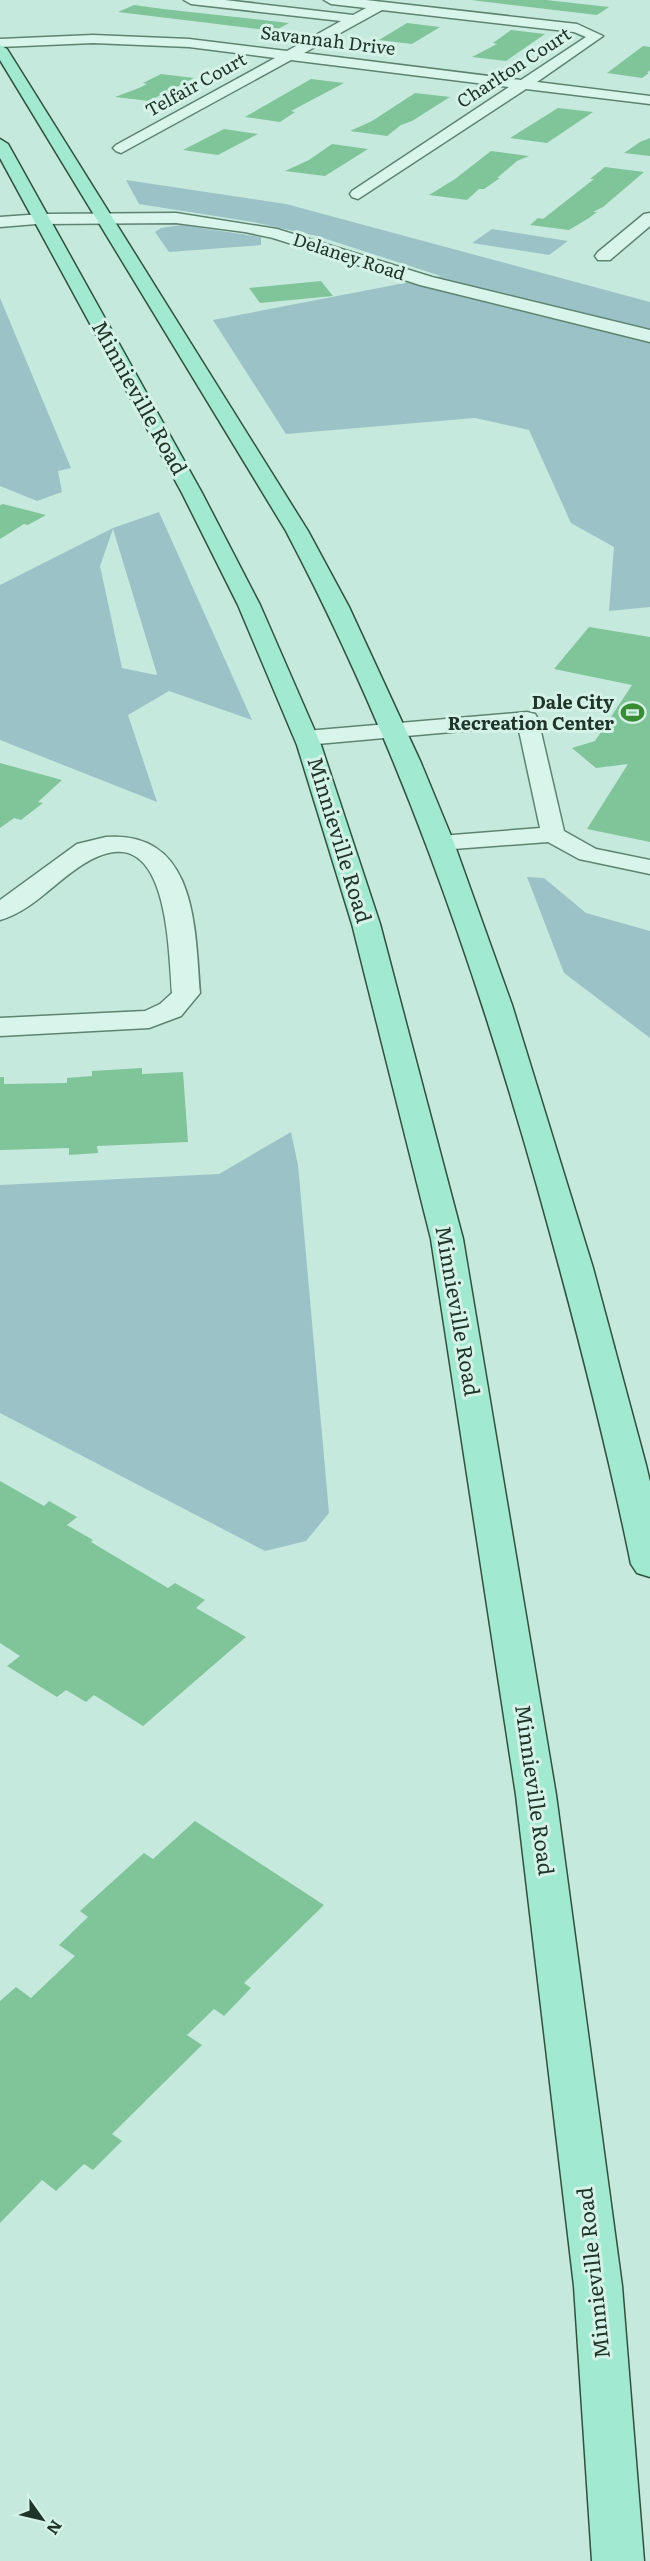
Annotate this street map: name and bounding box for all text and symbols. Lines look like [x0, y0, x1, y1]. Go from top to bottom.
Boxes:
street label: Savannah Drive [259, 18, 397, 61]
street label: Charlton Court [451, 19, 576, 114]
street label: Telfair Court [140, 44, 251, 123]
street label: Delaney Road [290, 225, 409, 286]
street label: Minnieville Road [86, 314, 197, 480]
place label: Dale City Recreation Center [448, 688, 614, 736]
sports icon: Dale City Recreation Center [619, 700, 645, 726]
street label: Minnieville Road [301, 752, 381, 926]
street label: Minnieville Road [429, 1223, 490, 1398]
street label: Minnieville Road [509, 1702, 564, 1877]
street label: Minnieville Road [567, 2186, 616, 2361]
north arrow [12, 2489, 72, 2549]
text: N [42, 2516, 69, 2540]

